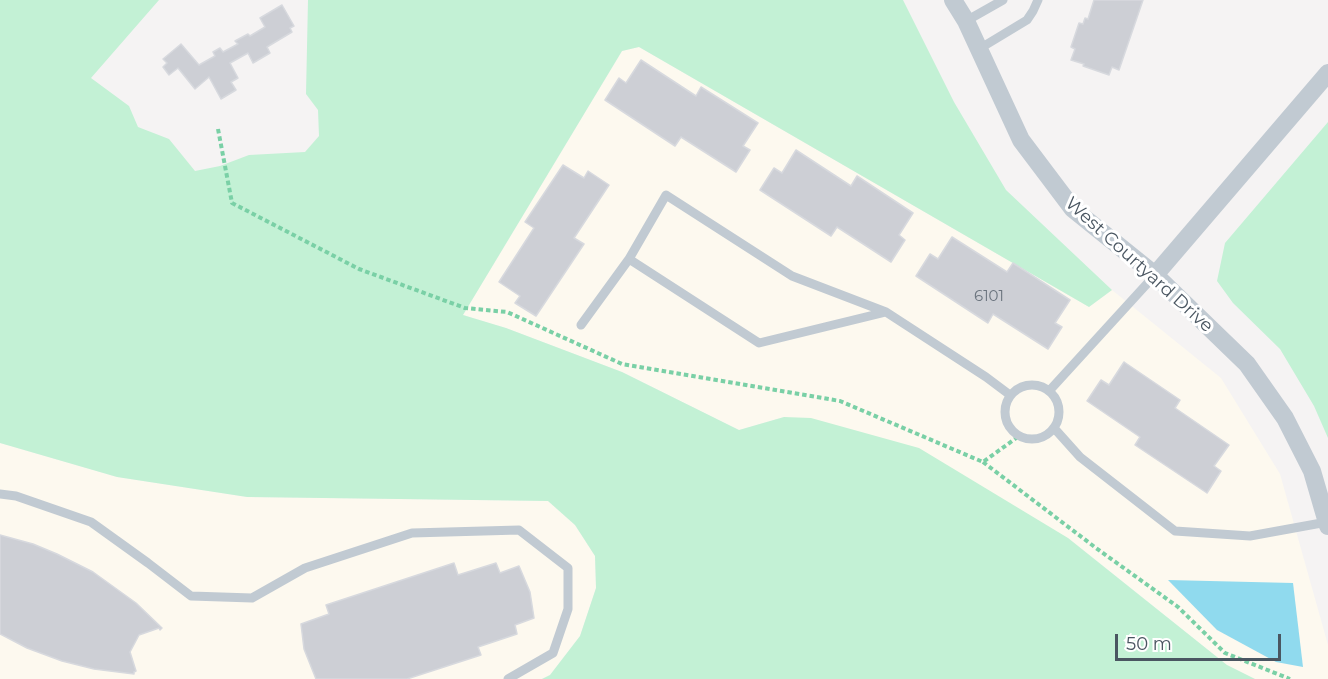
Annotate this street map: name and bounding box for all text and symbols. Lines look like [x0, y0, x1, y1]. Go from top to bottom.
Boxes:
street label: West Courtyard Drive [1061, 193, 1217, 337]
house number: 6101 [974, 288, 1004, 306]
scale bar [1118, 622, 1284, 660]
text: 50 m [1126, 633, 1172, 655]

